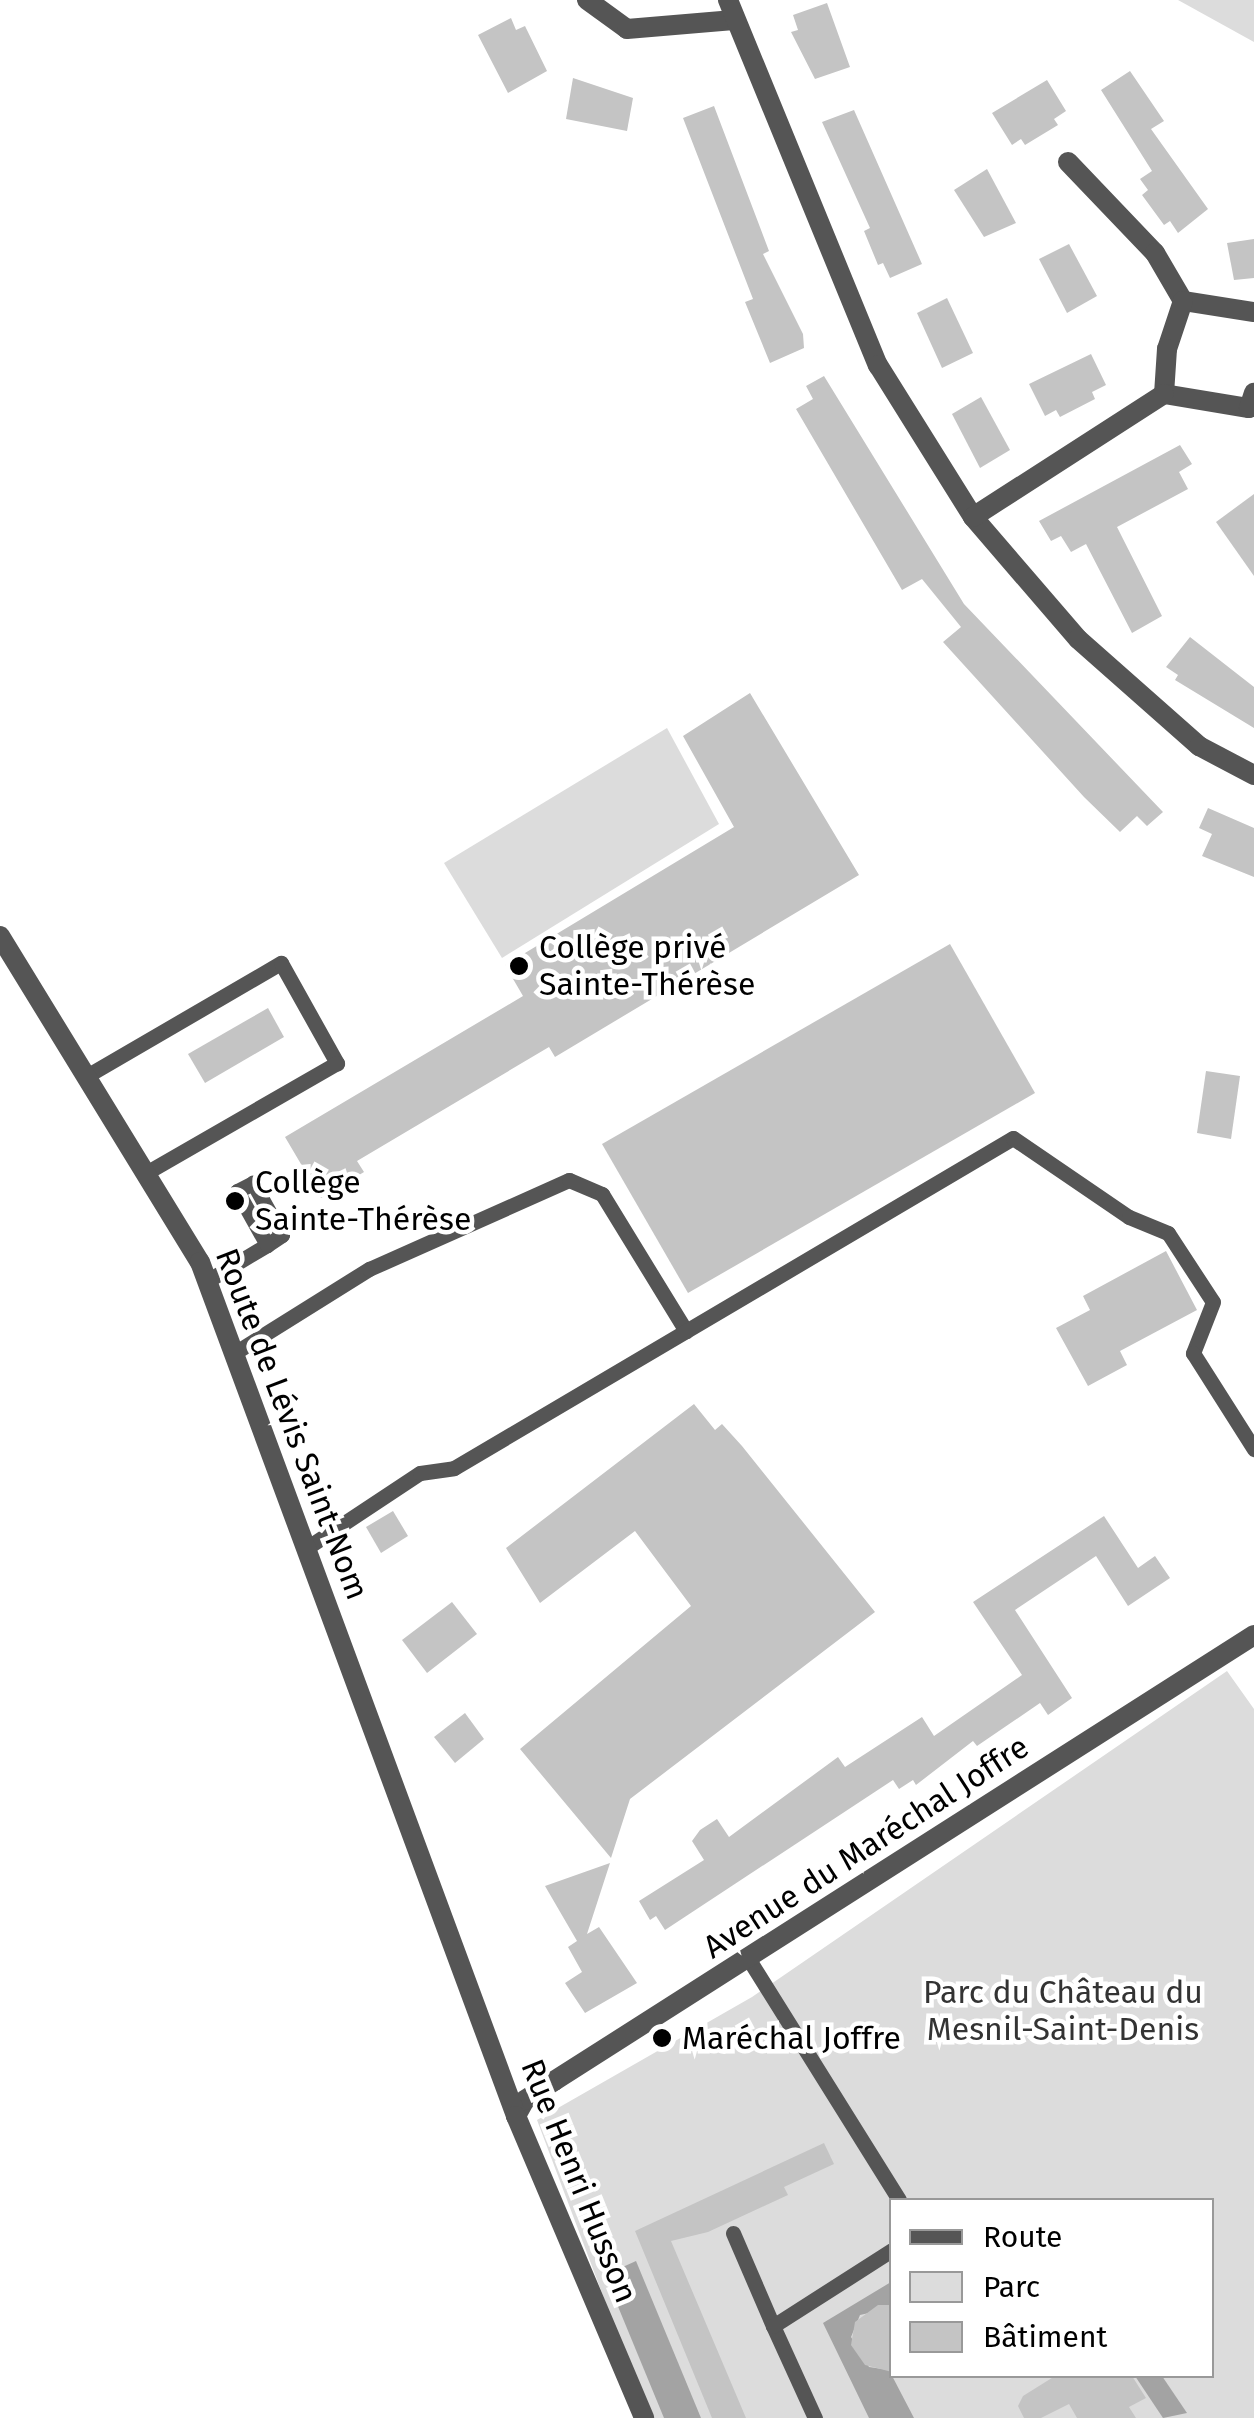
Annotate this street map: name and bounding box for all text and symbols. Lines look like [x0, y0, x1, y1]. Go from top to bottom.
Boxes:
place label: Collège privé Sainte-Thérèse [539, 929, 755, 1004]
marker: Collège privé Sainte-Thérèse [508, 955, 530, 977]
place label: Collège Sainte-Thérèse [255, 1164, 471, 1239]
marker: Collège Sainte-Thérèse [224, 1190, 246, 1212]
street label: Route de Lévis Saint-Nom [207, 1243, 377, 1605]
street label: Avenue du Maréchal Joffre [696, 1727, 1036, 1967]
park label: Parc du Château du Mesnil-Saint-Denis [923, 1974, 1203, 2049]
place label: Maréchal Joffre [682, 2019, 901, 2057]
marker: Maréchal Joffre [651, 2027, 673, 2049]
street label: Rue Henri Husson [513, 2054, 645, 2308]
legend [889, 2198, 1214, 2378]
text: Route [983, 2219, 1062, 2255]
text: Parc [983, 2269, 1040, 2305]
text: Bâtiment [983, 2319, 1107, 2355]

